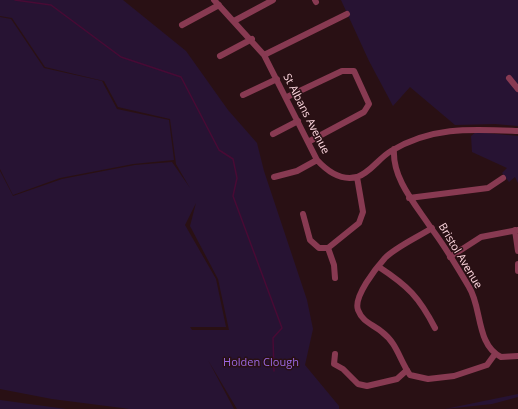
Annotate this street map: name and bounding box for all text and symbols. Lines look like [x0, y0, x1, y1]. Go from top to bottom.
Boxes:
street label: St Albans Avenue [280, 72, 332, 156]
street label: Bristol Avenue [435, 221, 485, 291]
park label: Holden Clough [223, 356, 299, 370]

